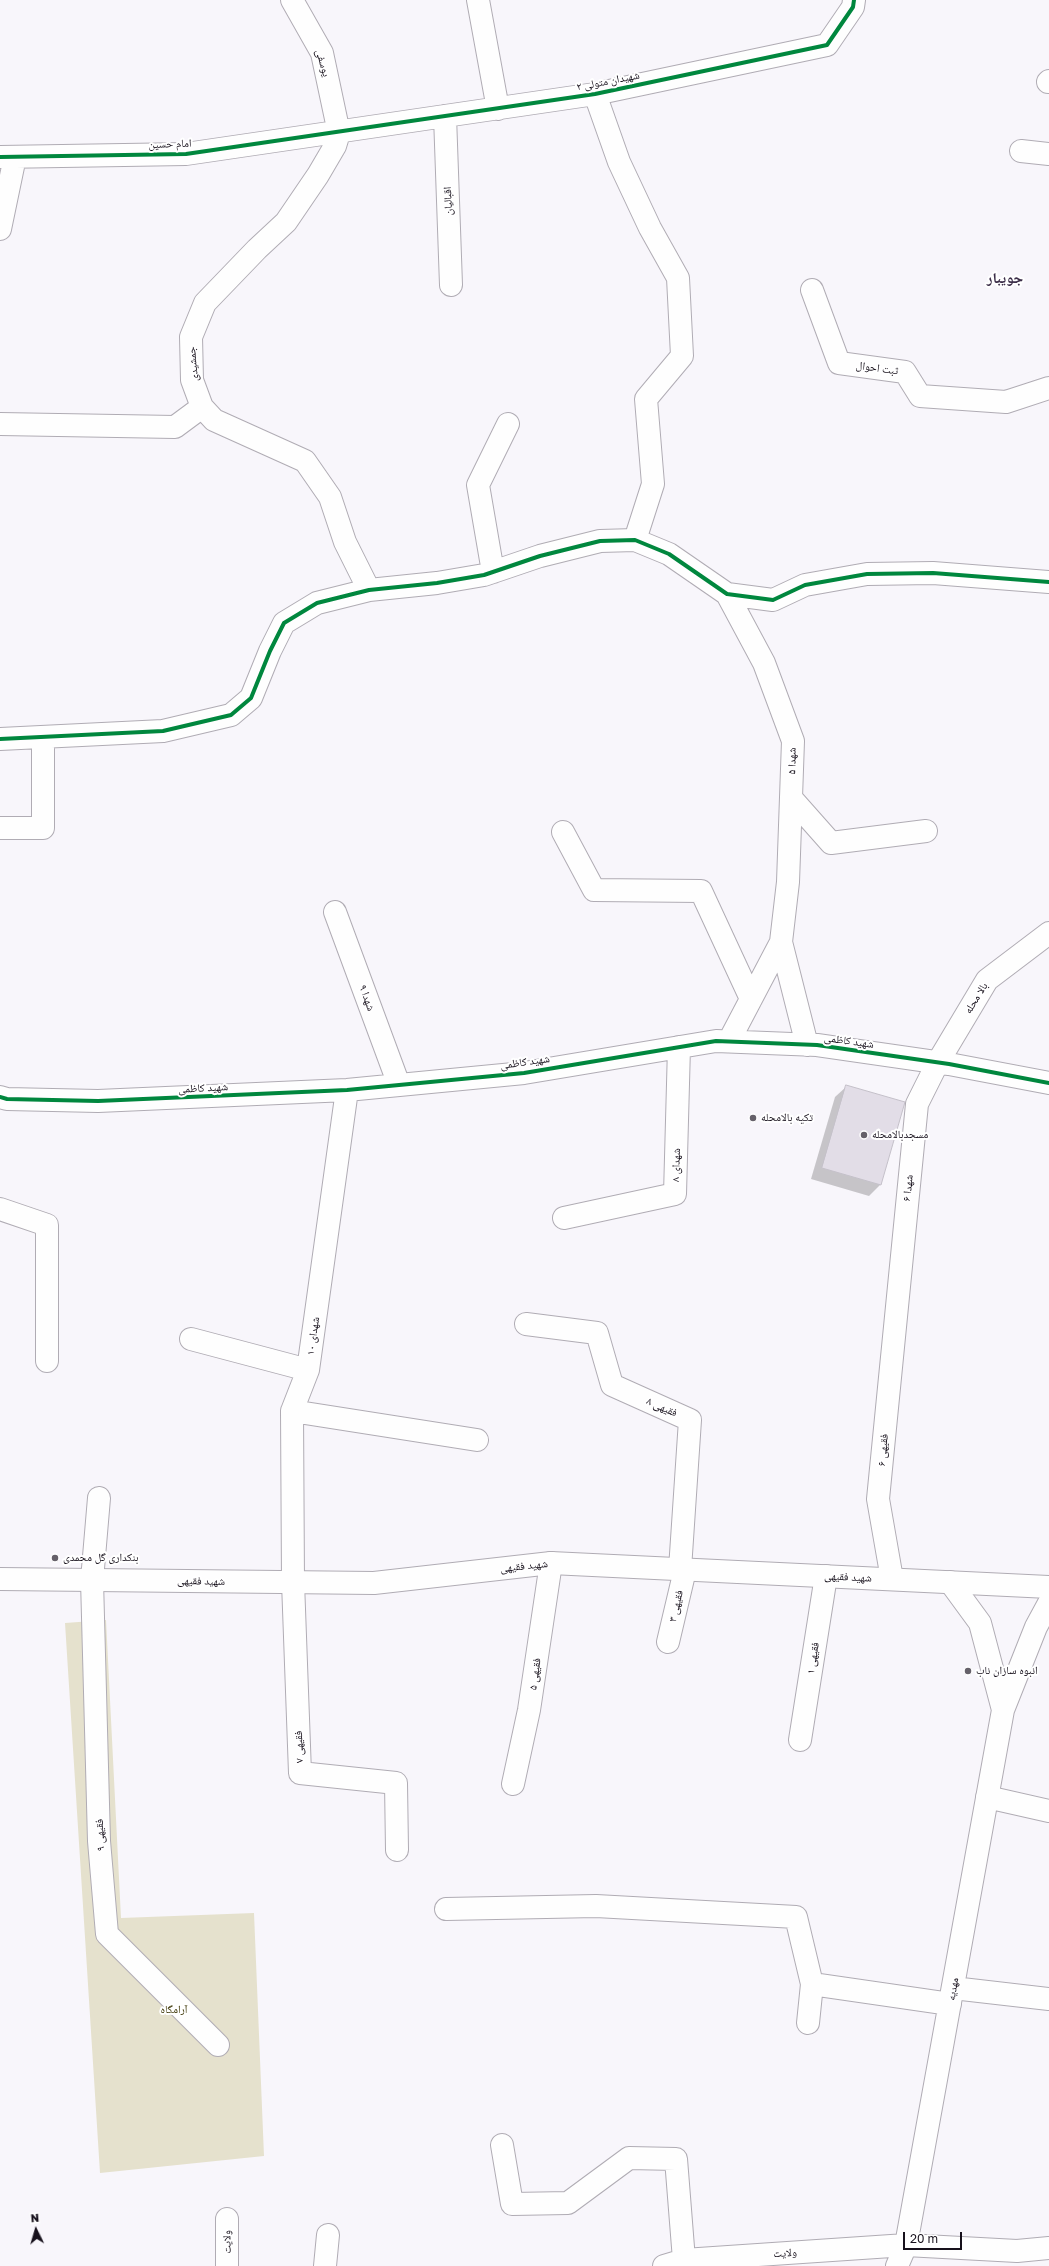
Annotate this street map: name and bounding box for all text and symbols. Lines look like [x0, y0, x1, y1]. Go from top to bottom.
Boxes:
street label: یوسفی [313, 48, 333, 78]
street label: شهیدان متولی ۲ [575, 68, 641, 94]
street label: امام حسین [148, 137, 192, 151]
street label: اقبالیان [441, 186, 455, 216]
district label: جویبار [987, 269, 1023, 287]
street label: جمشیدی [185, 346, 201, 382]
street label: ثبت احوال [855, 358, 899, 378]
street label: شهدا ۵ [785, 747, 799, 775]
street label: بالا محله [961, 980, 991, 1016]
street label: شهدا ۹ [356, 983, 378, 1013]
street label: شهید کاظمی [823, 1031, 875, 1051]
street label: شهید کاظمی [499, 1052, 551, 1072]
street label: شهید کاظمی [178, 1080, 228, 1096]
place label: تکیه بالامحله [761, 1111, 813, 1125]
marker: تکیه بالامحله [748, 1113, 758, 1123]
place label: مسجدبالامحله [872, 1128, 928, 1142]
marker: مسجدبالامحله [859, 1130, 869, 1140]
street label: شهدای ۸ [669, 1148, 683, 1182]
street label: شهدا ۶ [900, 1174, 916, 1202]
street label: شهدای ۱۰ [304, 1316, 322, 1356]
street label: فقیهی ۸ [645, 1394, 679, 1420]
street label: فقیهی ۶ [875, 1433, 891, 1467]
place label: بنکداری گل محمدی [63, 1551, 139, 1565]
marker: بنکداری گل محمدی [50, 1553, 60, 1563]
street label: شهید فقیهی [499, 1557, 549, 1575]
street label: شهید فقیهی [824, 1569, 872, 1585]
street label: شهید فقیهی [177, 1574, 225, 1588]
street label: فقیهی ۳ [666, 1589, 686, 1623]
street label: فقیهی ۱ [804, 1641, 822, 1675]
street label: فقیهی ۵ [526, 1657, 544, 1691]
place label: انبوه سازان ناب [976, 1664, 1038, 1678]
marker: انبوه سازان ناب [963, 1666, 973, 1676]
street label: فقیهی ۷ [292, 1731, 306, 1763]
street label: فقیهی ۹ [93, 1819, 107, 1851]
street label: مهدیه [944, 1976, 962, 2002]
park label: آرامگاه [161, 2003, 187, 2017]
north arrow [16, 2210, 56, 2250]
text: N [30, 2211, 40, 2224]
scale bar [905, 2224, 964, 2250]
street label: ولایت [220, 2230, 234, 2254]
text: 20 m [910, 2231, 938, 2246]
street label: ولایت [773, 2246, 797, 2260]

